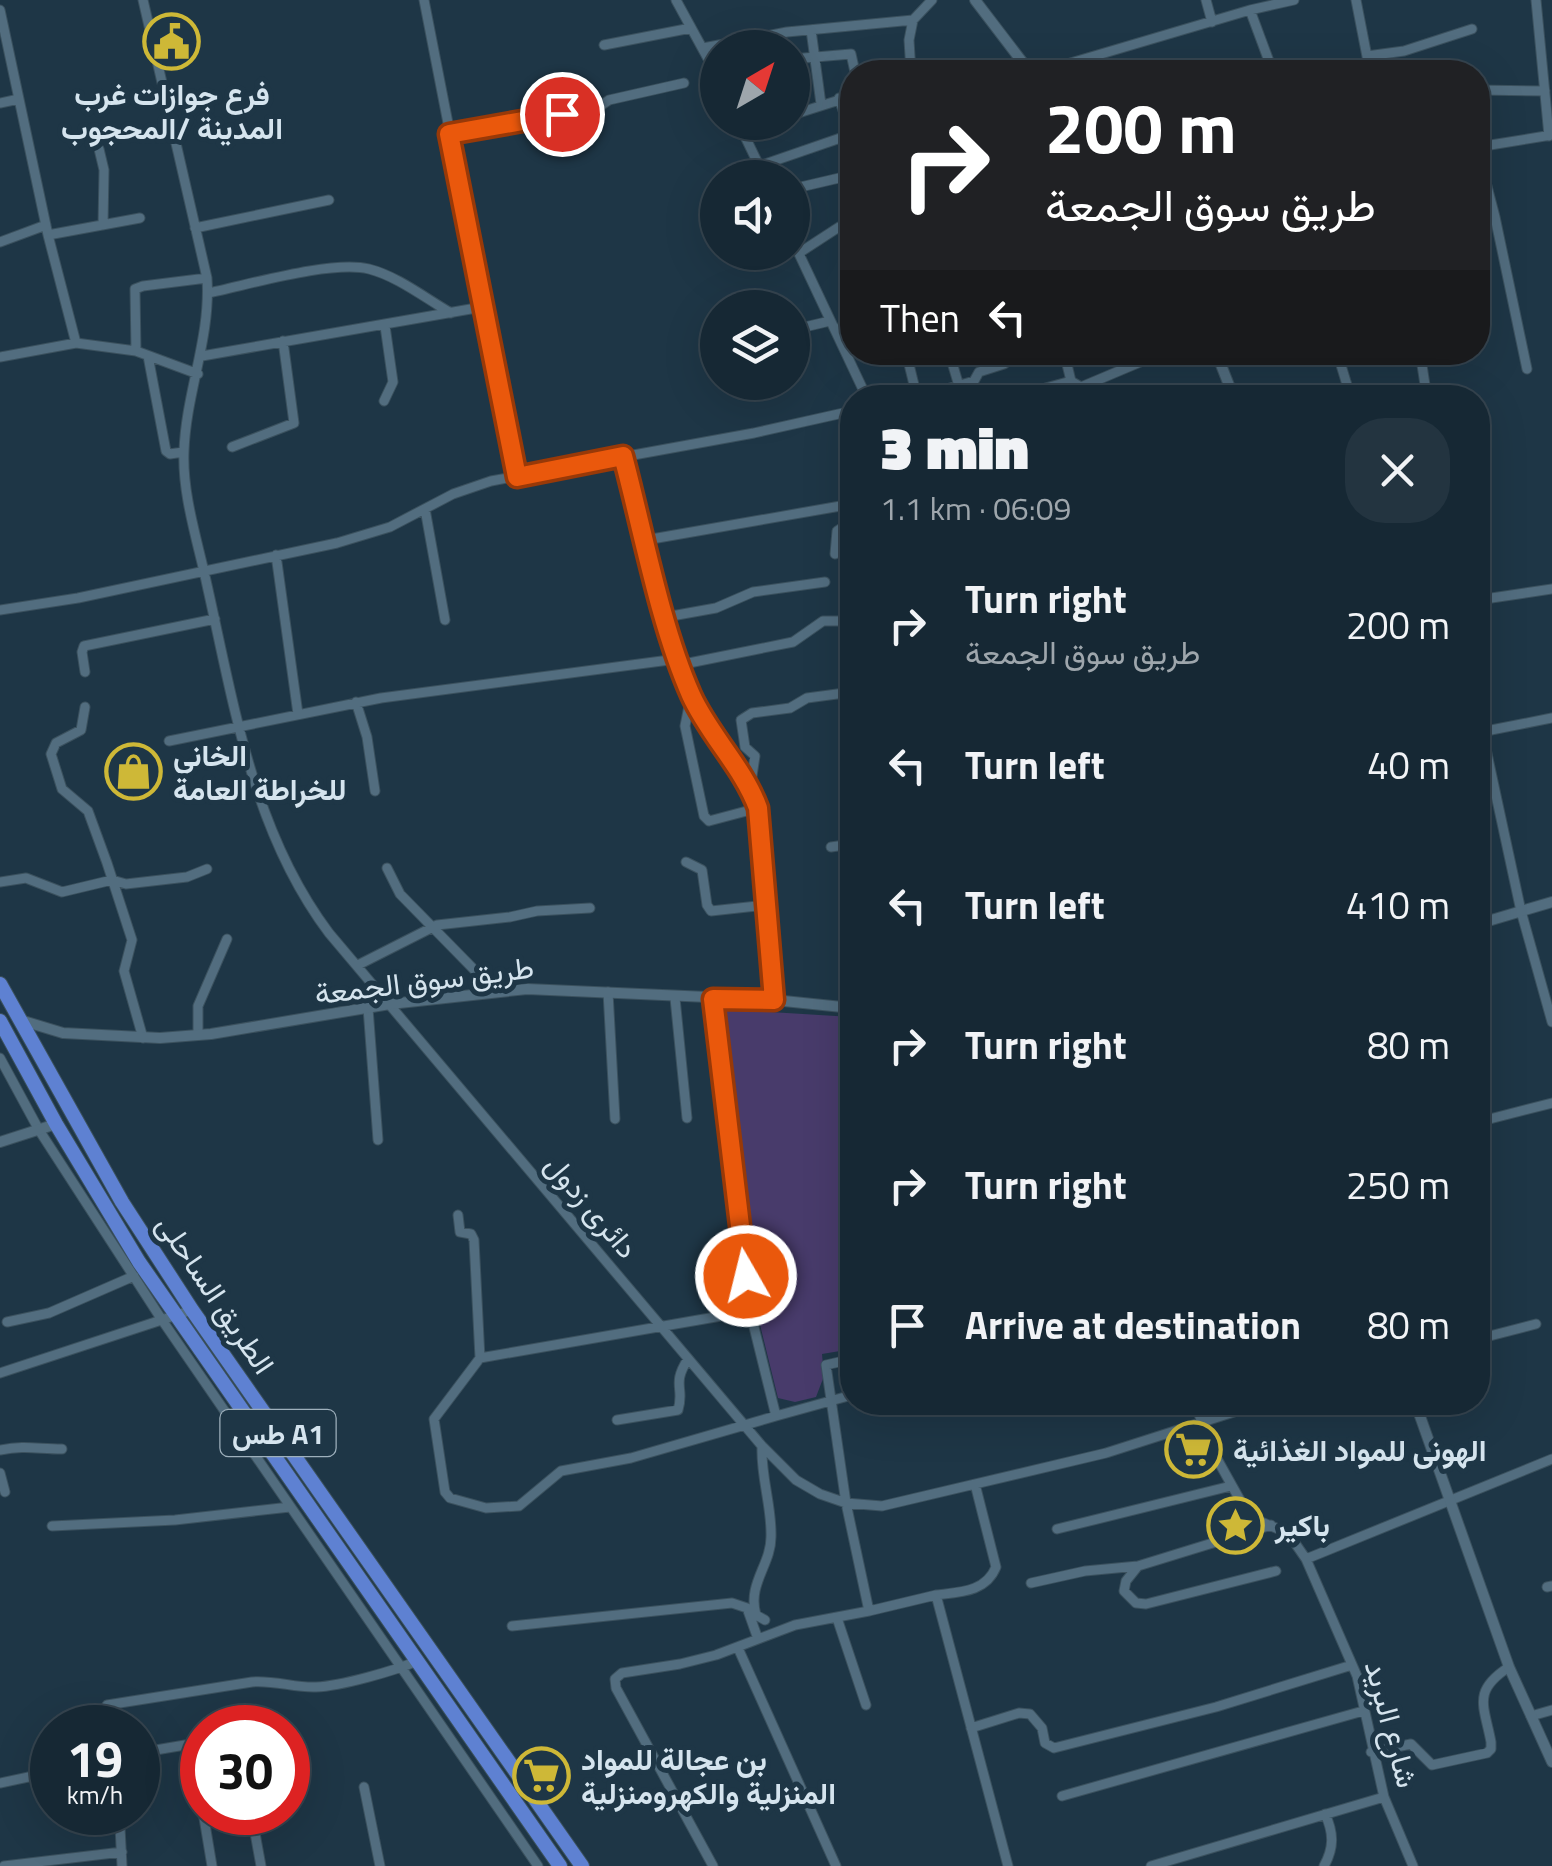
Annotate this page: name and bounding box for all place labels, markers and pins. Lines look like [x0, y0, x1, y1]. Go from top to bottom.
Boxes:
public building icon: فرع جوازات غرب المدينة /المحجوب [142, 12, 202, 72]
place label: فرع جوازات غرب المدينة /المحجوب [61, 71, 283, 151]
pin [520, 72, 605, 157]
place label: الخاني للخراطة العامة [173, 732, 347, 812]
shop icon: الخاني للخراطة العامة [104, 742, 164, 802]
supermarket icon: الهونى للمواد الغذائية [1164, 1420, 1224, 1480]
place label: الهونى للمواد الغذائية [1233, 1427, 1486, 1473]
place icon: باكير [1206, 1495, 1266, 1555]
place label: باكير [1274, 1502, 1330, 1548]
place label: بن عجالة للمواد المنزلية والكهرومنزلية [581, 1736, 836, 1816]
supermarket icon: بن عجالة للمواد المنزلية والكهرومنزلية [512, 1746, 572, 1806]

